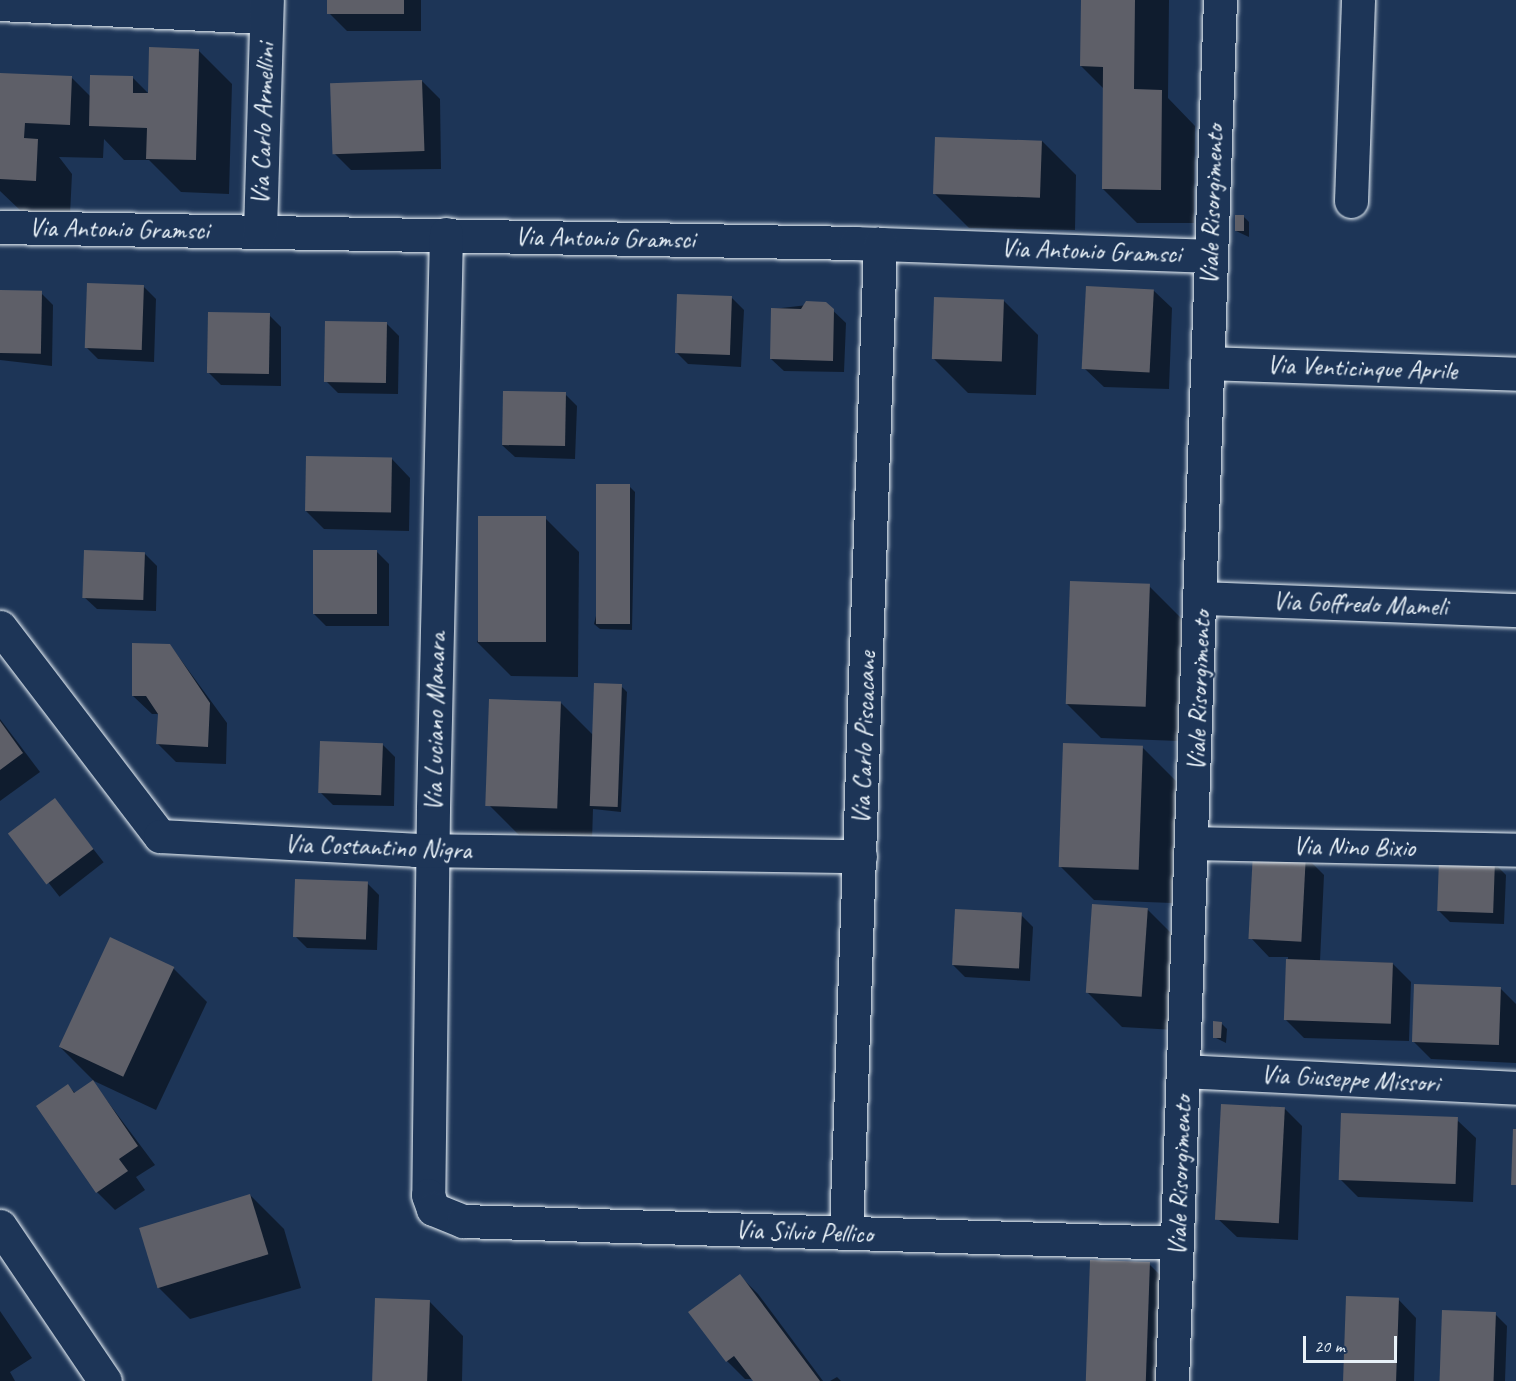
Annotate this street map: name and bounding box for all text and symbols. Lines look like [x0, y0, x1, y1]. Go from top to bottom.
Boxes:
street label: Via Carlo Armellini [245, 42, 281, 206]
street label: Viale Risorgimento [1194, 125, 1230, 285]
street label: Via Antonio Gramsci [28, 212, 210, 246]
street label: Via Antonio Gramsci [514, 221, 696, 255]
street label: Via Antonio Gramsci [1000, 232, 1182, 270]
street label: Via Venticinque Aprile [1266, 349, 1458, 387]
street label: Via Goffredo Mameli [1272, 585, 1448, 623]
street label: Viale Risorgimento [1181, 611, 1217, 771]
street label: Via Luciano Manara [418, 633, 452, 811]
street label: Via Carlo Piscacane [845, 651, 883, 825]
street label: Via Costantino Nigra [285, 828, 471, 866]
street label: Via Nino Bixio [1292, 830, 1416, 864]
street label: Via Giuseppe Missori [1260, 1059, 1440, 1099]
street label: Viale Risorgimento [1162, 1096, 1198, 1256]
street label: Via Silvio Pellico [734, 1214, 874, 1250]
scale bar [1306, 1324, 1400, 1362]
text: 20 m [1314, 1335, 1345, 1357]

